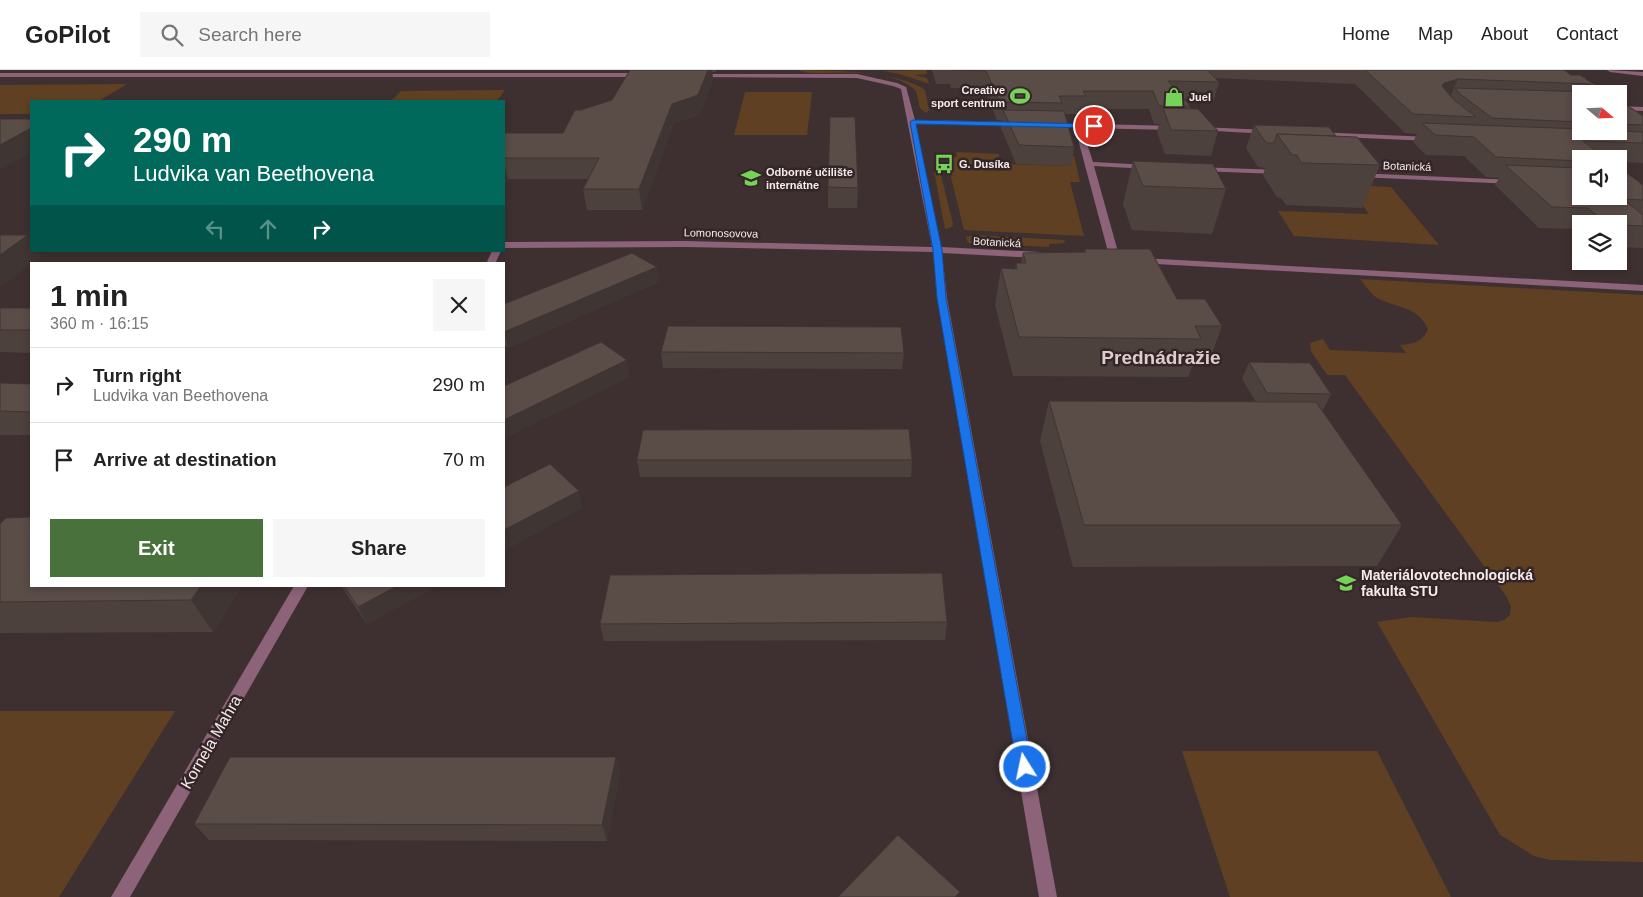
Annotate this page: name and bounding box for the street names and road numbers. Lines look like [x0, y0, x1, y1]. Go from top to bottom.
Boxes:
street label: Botanická [1383, 159, 1432, 173]
street label: Lomonosovova [684, 226, 759, 240]
street label: Botanická [973, 235, 1022, 249]
street label: Kornela Mahra [177, 692, 245, 792]

